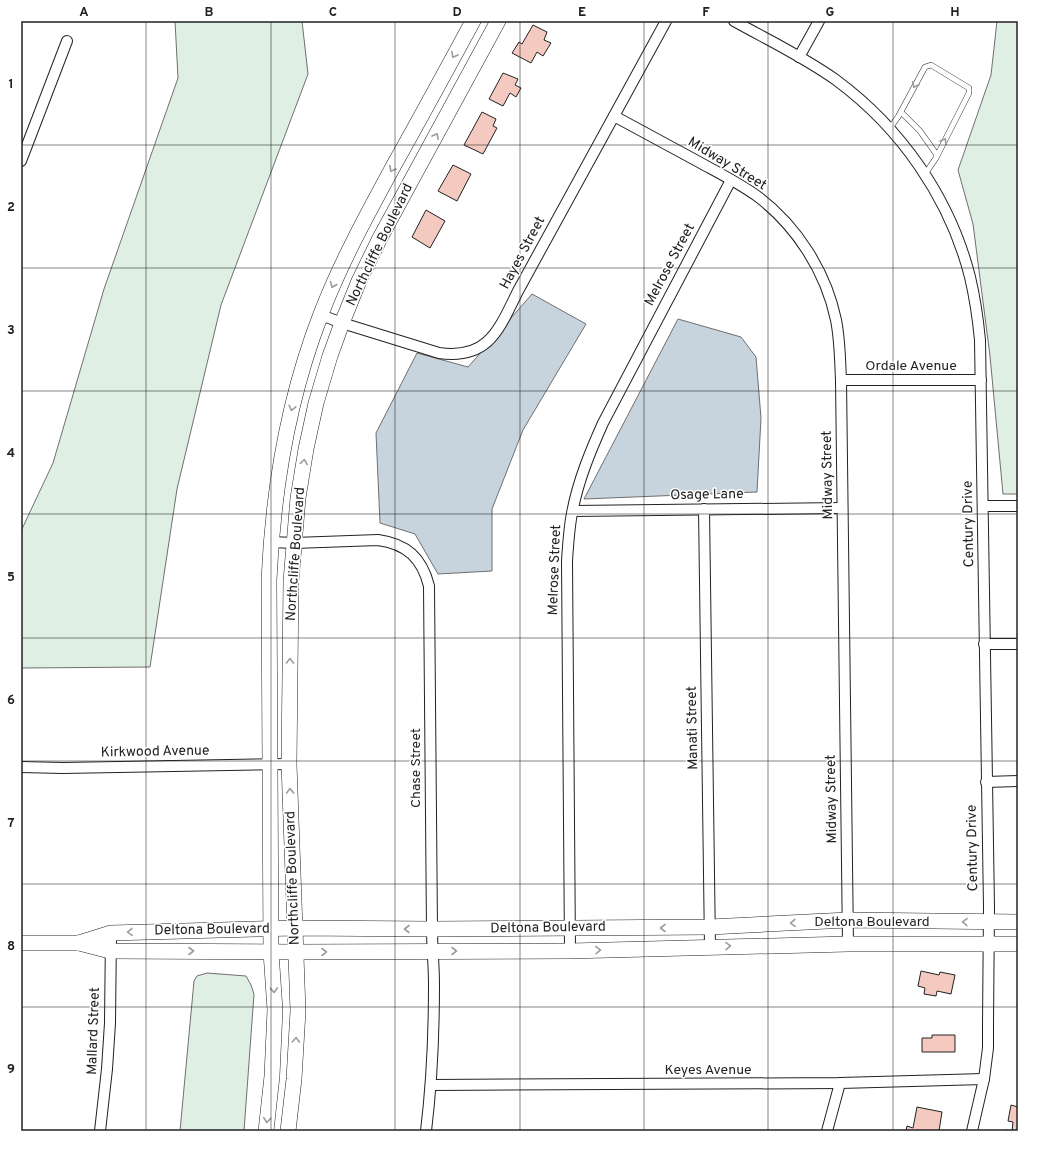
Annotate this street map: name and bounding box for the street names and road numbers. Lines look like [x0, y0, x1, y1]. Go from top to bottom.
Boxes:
street label: Midway Street [684, 134, 770, 194]
street label: Northcliffe Boulevard [343, 181, 417, 309]
street label: Hayes Street [497, 214, 549, 292]
street label: Melrose Street [641, 221, 699, 309]
street label: Ordale Avenue [865, 358, 957, 375]
street label: Midway Street [819, 430, 837, 520]
street label: Century Drive [960, 480, 978, 568]
street label: Northcliffe Boulevard [283, 486, 309, 622]
street label: Osage Lane [670, 486, 744, 504]
street label: Melrose Street [545, 524, 565, 616]
street label: Manati Street [684, 686, 702, 770]
street label: Chase Street [408, 728, 425, 808]
street label: Kirkwood Avenue [100, 743, 210, 761]
street label: Midway Street [823, 754, 841, 844]
street label: Century Drive [964, 804, 982, 892]
street label: Northcliffe Boulevard [282, 811, 304, 945]
street label: Deltona Boulevard [814, 914, 930, 931]
street label: Deltona Boulevard [490, 918, 606, 938]
street label: Deltona Boulevard [154, 920, 270, 940]
street label: Mallard Street [84, 987, 104, 1075]
street label: Keyes Avenue [665, 1062, 751, 1079]

